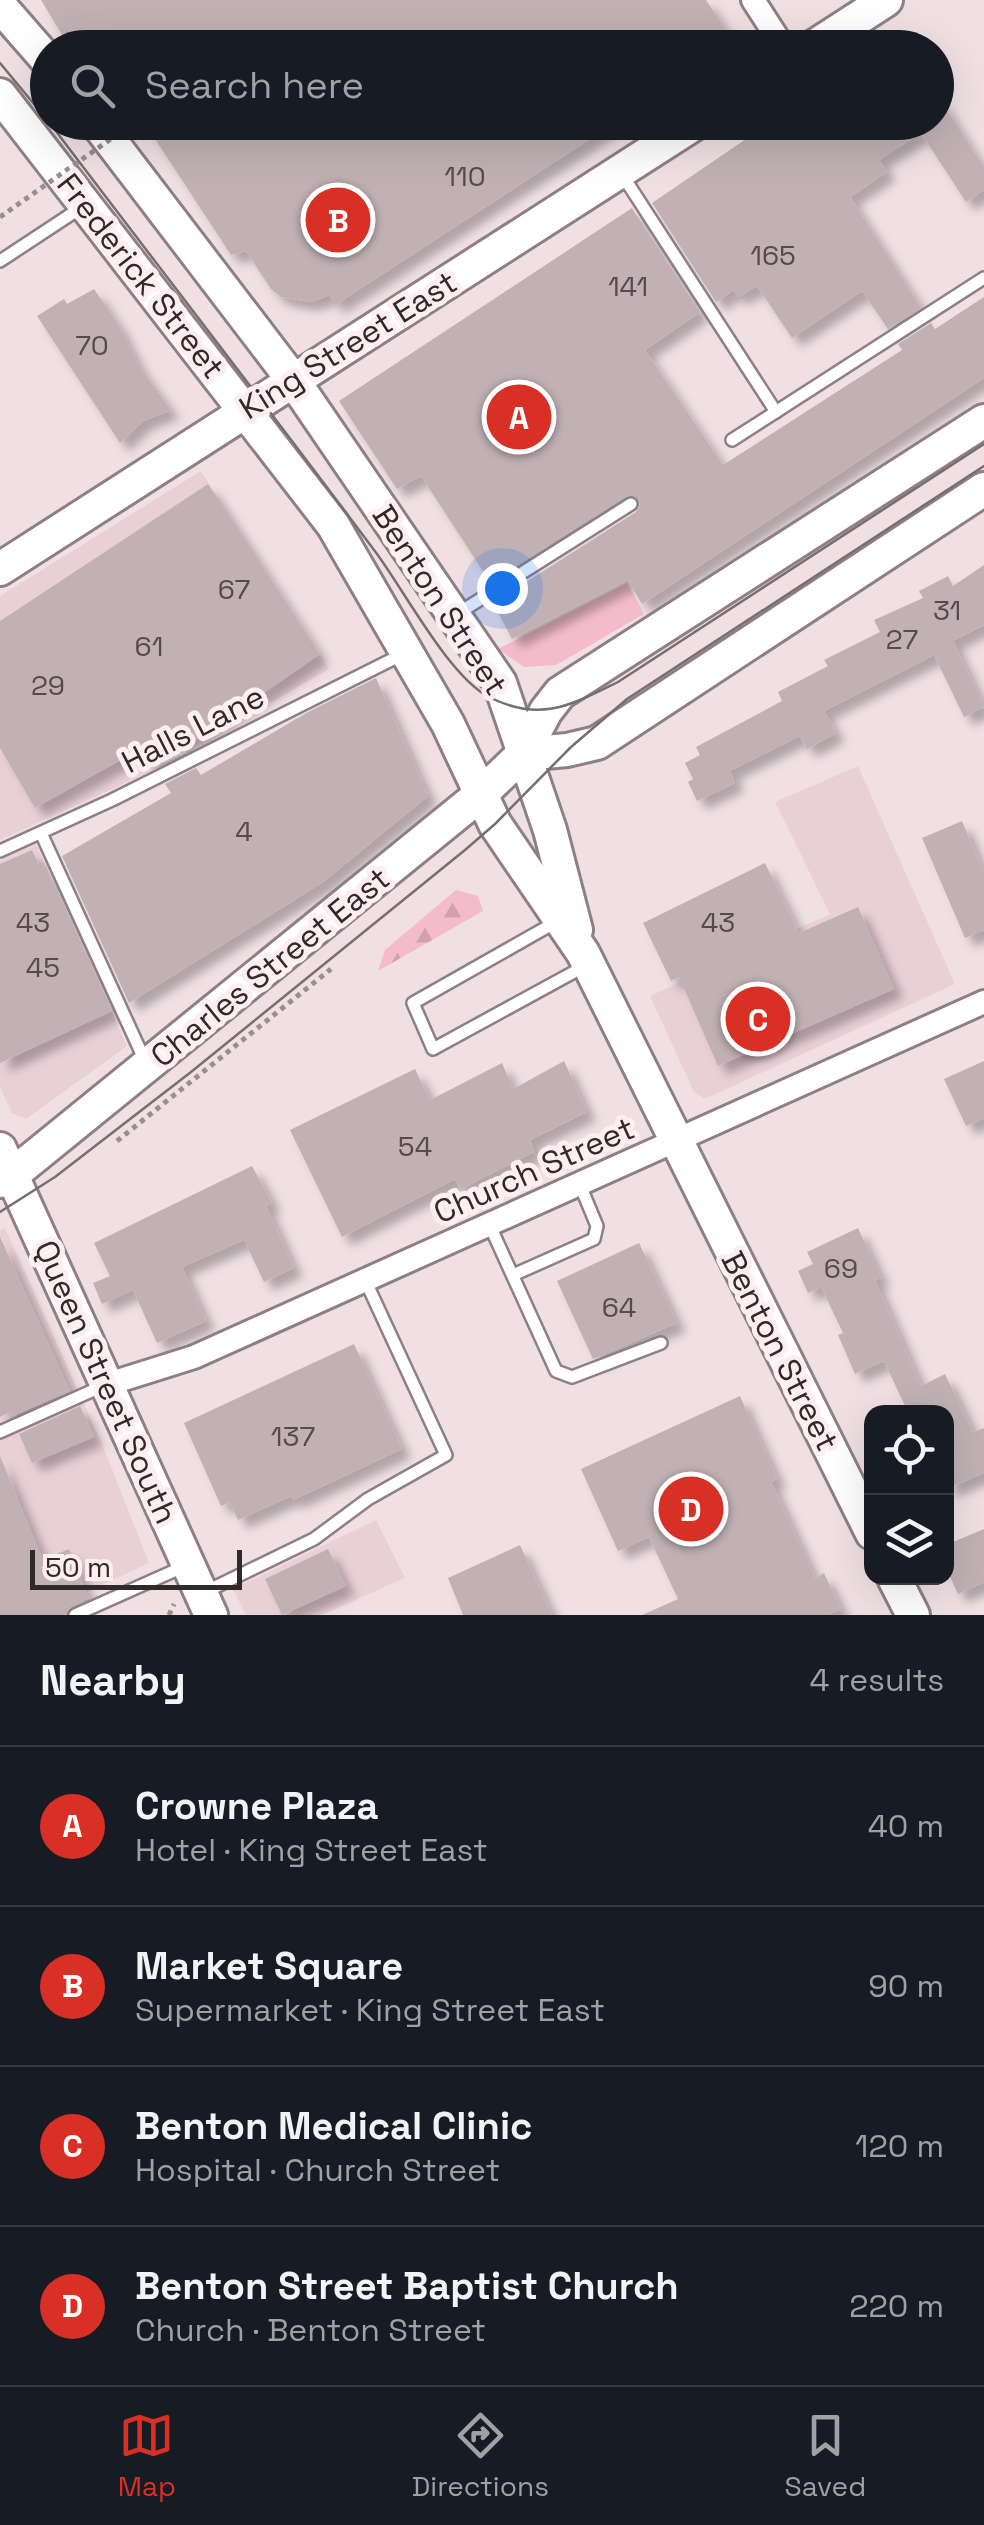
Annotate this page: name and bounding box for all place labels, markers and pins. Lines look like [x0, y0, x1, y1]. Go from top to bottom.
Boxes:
pin: B [306, 182, 370, 258]
pin: A [486, 380, 552, 454]
pin: C [726, 982, 790, 1056]
pin: D [658, 1472, 724, 1546]

